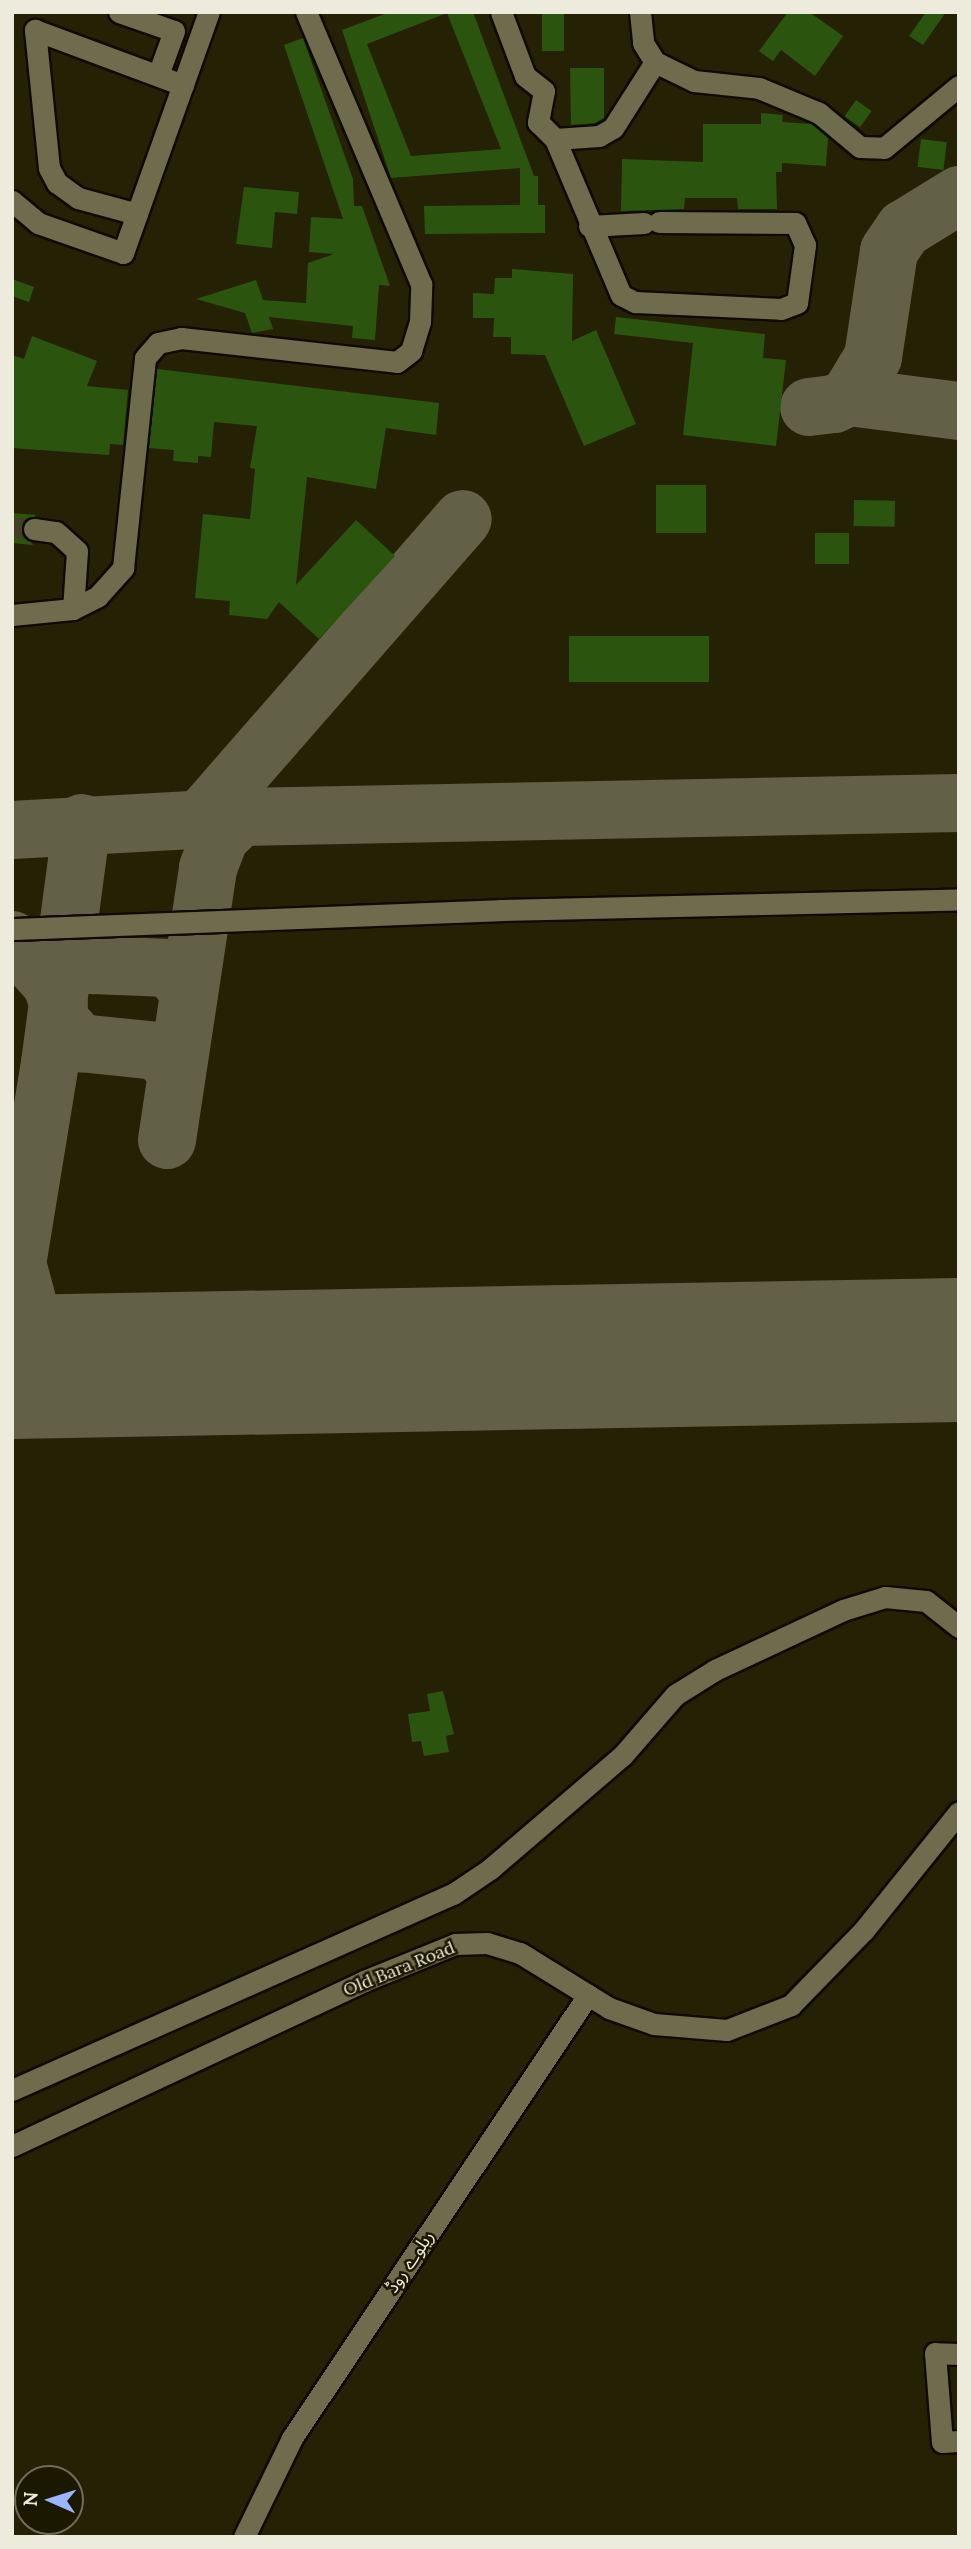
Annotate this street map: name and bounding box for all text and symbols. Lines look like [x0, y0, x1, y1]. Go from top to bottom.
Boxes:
street label: Old Bara Road [340, 1937, 458, 2001]
street label: ریلوے روڈ [381, 2227, 439, 2297]
north arrow [14, 2465, 84, 2535]
text: N [18, 2491, 42, 2507]

